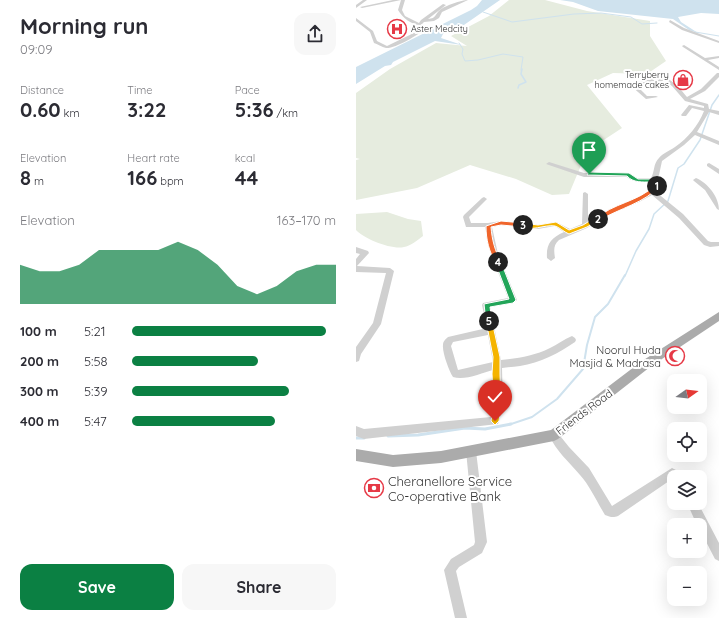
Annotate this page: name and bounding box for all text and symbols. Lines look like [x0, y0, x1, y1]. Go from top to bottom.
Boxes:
text: Morning run [20, 12, 148, 40]
button: share [294, 13, 336, 55]
hospital icon: Aster Medcity [386, 18, 408, 40]
place label: Aster Medcity [411, 23, 468, 34]
text: 09:09 [20, 41, 52, 57]
place label: Terryberry homemade cakes [594, 69, 669, 90]
shop icon: Terryberry homemade cakes [672, 69, 694, 91]
text: Distance [20, 83, 64, 97]
text: Time [127, 83, 153, 97]
text: Pace [235, 83, 260, 97]
text: 0.60 [20, 97, 61, 122]
text: 3:22 [127, 97, 166, 122]
text: 5:36 [235, 97, 273, 122]
text: km [61, 106, 80, 120]
text: /km [273, 106, 298, 120]
pin [572, 133, 606, 174]
icon: arrive [578, 139, 600, 161]
text: Elevation [20, 151, 66, 165]
text: Heart rate [127, 151, 180, 165]
text: kcal [235, 151, 255, 165]
text: 8 [20, 165, 31, 190]
text: 166 [127, 165, 157, 190]
text: 44 [235, 165, 258, 190]
text: m [31, 174, 44, 188]
text: bpm [157, 174, 184, 188]
pin: 1 [647, 176, 667, 196]
text: 1 [655, 179, 659, 193]
pin: 2 [588, 209, 608, 229]
text: Elevation [20, 212, 75, 228]
text: 163–170 m [277, 212, 336, 228]
text: 2 [595, 212, 601, 226]
pin: 3 [513, 215, 533, 235]
text: 3 [520, 218, 526, 232]
pin: 4 [488, 252, 508, 272]
text: 4 [495, 255, 501, 269]
pin: 5 [479, 311, 499, 331]
text: 5 [486, 314, 492, 328]
text: 100 m [20, 323, 57, 339]
text: 5:21 [84, 323, 106, 339]
place label: Noorul Huda Masjid & Madrasa [570, 343, 661, 370]
mosque icon: Noorul Huda Masjid & Madrasa [664, 345, 686, 367]
text: 200 m [20, 353, 59, 369]
text: 5:58 [84, 353, 108, 369]
north arrow [667, 374, 707, 414]
map controls [667, 374, 707, 606]
pin [478, 380, 512, 421]
text: 300 m [20, 383, 59, 399]
text: 5:39 [84, 383, 108, 399]
icon: check [484, 386, 506, 408]
street label: Friends Road [553, 386, 615, 438]
text: 400 m [20, 413, 59, 429]
text: 5:47 [84, 413, 107, 429]
button: locate [667, 422, 707, 462]
button: layers [667, 470, 707, 510]
place label: Cheranellore Service Co-operative Bank [388, 473, 512, 504]
bank icon: Cheranellore Service Co-operative Bank [363, 477, 385, 499]
button: + [667, 518, 707, 558]
button: Save [20, 564, 174, 610]
button: Share [182, 564, 336, 610]
button: − [667, 566, 707, 606]

